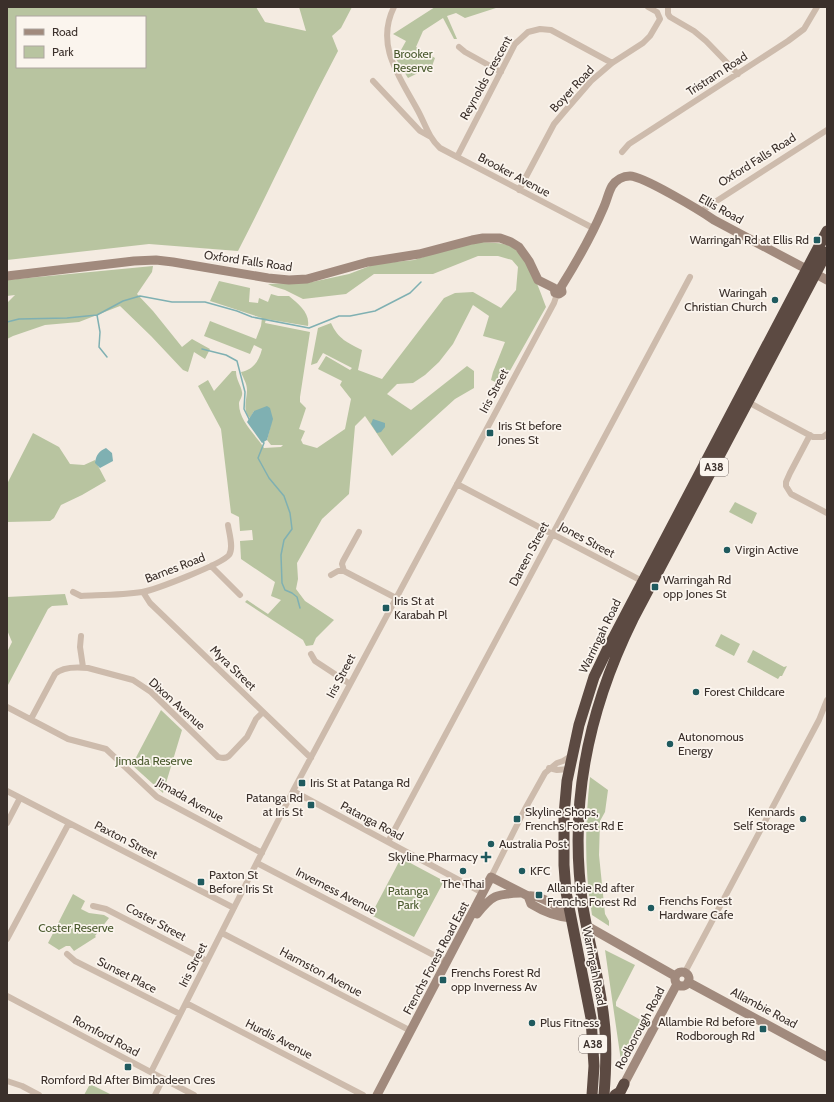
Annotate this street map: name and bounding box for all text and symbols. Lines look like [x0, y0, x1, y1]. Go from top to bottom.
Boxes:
legend [16, 16, 146, 68]
text: Road [52, 24, 78, 39]
street label: Reynolds Crescent [456, 33, 515, 122]
text: Park [52, 44, 74, 59]
park label: Brooker Reserve [393, 46, 433, 75]
street label: Tristram Road [684, 48, 750, 99]
street label: Boyer Road [546, 62, 597, 115]
street label: Oxford Falls Road [715, 130, 798, 190]
street label: Brooker Avenue [476, 149, 553, 200]
street label: Ellis Road [696, 190, 746, 227]
place label: Warringah Rd at Ellis Rd [690, 232, 809, 247]
marker: Warringah Rd at Ellis Rd [812, 235, 822, 245]
street label: Oxford Falls Road [203, 247, 293, 274]
place label: Waringah Christian Church [684, 285, 767, 314]
marker: Waringah Christian Church [770, 295, 780, 305]
street label: Iris Street [476, 366, 511, 415]
place label: Iris St before Jones St [497, 418, 562, 447]
marker: Iris St before Jones St [485, 428, 495, 438]
road number: A38 [700, 458, 728, 476]
street label: Jones Street [556, 518, 618, 560]
street label: Dareen Street [505, 519, 552, 588]
place label: Virgin Active [735, 542, 799, 557]
marker: Virgin Active [722, 545, 732, 555]
street label: Barnes Road [143, 549, 207, 586]
place label: Warringah Rd opp Jones St [663, 572, 731, 601]
marker: Warringah Rd opp Jones St [650, 582, 660, 592]
place label: Iris St at Karabah Pl [394, 593, 447, 622]
street label: Warringah Road [575, 596, 624, 675]
marker: Iris St at Karabah Pl [381, 603, 391, 613]
street label: Myra Street [207, 642, 260, 693]
street label: Iris Street [323, 651, 358, 700]
street label: Dixon Avenue [146, 674, 209, 733]
place label: Forest Childcare [704, 684, 785, 699]
marker: Forest Childcare [691, 687, 701, 697]
place label: Autonomous Energy [678, 729, 744, 758]
marker: Autonomous Energy [665, 739, 675, 749]
park label: Jimada Reserve [115, 753, 192, 768]
street label: Jimada Avenue [153, 774, 226, 825]
place label: Iris St at Patanga Rd [310, 775, 410, 790]
marker: Iris St at Patanga Rd [297, 778, 307, 788]
place label: Patanga Rd at Iris St [246, 790, 303, 819]
street label: Patanga Road [338, 798, 406, 843]
marker: Patanga Rd at Iris St [306, 800, 316, 810]
place label: Skyline Shops, Frenchs Forest Rd E [525, 804, 624, 833]
place label: Kennards Self Storage [733, 804, 795, 833]
marker: Skyline Shops, Frenchs Forest Rd E [512, 814, 522, 824]
marker: Kennards Self Storage [798, 814, 808, 824]
street label: Paxton Street [92, 817, 160, 862]
place label: Australia Post [499, 836, 567, 851]
marker: Australia Post [486, 839, 496, 849]
place label: Skyline Pharmacy [388, 849, 478, 864]
marker: Skyline Pharmacy [481, 852, 491, 862]
place label: KFC [530, 863, 550, 878]
street label: Inverness Avenue [293, 864, 379, 917]
marker: The Thai [458, 866, 468, 876]
marker: KFC [517, 866, 527, 876]
place label: Paxton St Before Iris St [209, 867, 273, 896]
place label: The Thai [442, 876, 484, 891]
marker: Paxton St Before Iris St [196, 877, 206, 887]
place label: Allambie Rd after Frenchs Forest Rd [547, 880, 636, 909]
park label: Patanga Park [388, 883, 429, 912]
marker: Allambie Rd after Frenchs Forest Rd [534, 890, 544, 900]
place label: Frenchs Forest Hardware Cafe [659, 893, 733, 922]
street label: Coster Street [123, 899, 189, 944]
street label: Frenchs Forest Road East [399, 899, 472, 1017]
marker: Frenchs Forest Hardware Cafe [646, 903, 656, 913]
park label: Coster Reserve [38, 920, 114, 935]
street label: Warringah Road [579, 925, 610, 1007]
street label: Iris Street [175, 940, 210, 989]
street label: Harmston Avenue [277, 943, 365, 1000]
street label: Sunset Place [95, 953, 159, 996]
place label: Frenchs Forest Rd opp Inverness Av [451, 965, 540, 994]
marker: Frenchs Forest Rd opp Inverness Av [438, 975, 448, 985]
street label: Rodborough Road [612, 984, 668, 1072]
street label: Allambie Road [728, 984, 800, 1031]
street label: Romford Road [70, 1012, 142, 1059]
place label: Allambie Rd before Rodborough Rd [658, 1014, 755, 1043]
street label: Hurdis Avenue [243, 1015, 315, 1062]
place label: Plus Fitness [540, 1015, 599, 1030]
marker: Plus Fitness [527, 1018, 537, 1028]
marker: Allambie Rd before Rodborough Rd [758, 1024, 768, 1034]
road number: A38 [579, 1035, 607, 1053]
marker: Romford Rd After Bimbadeen Cres [123, 1062, 133, 1072]
place label: Romford Rd After Bimbadeen Cres [41, 1072, 215, 1087]

